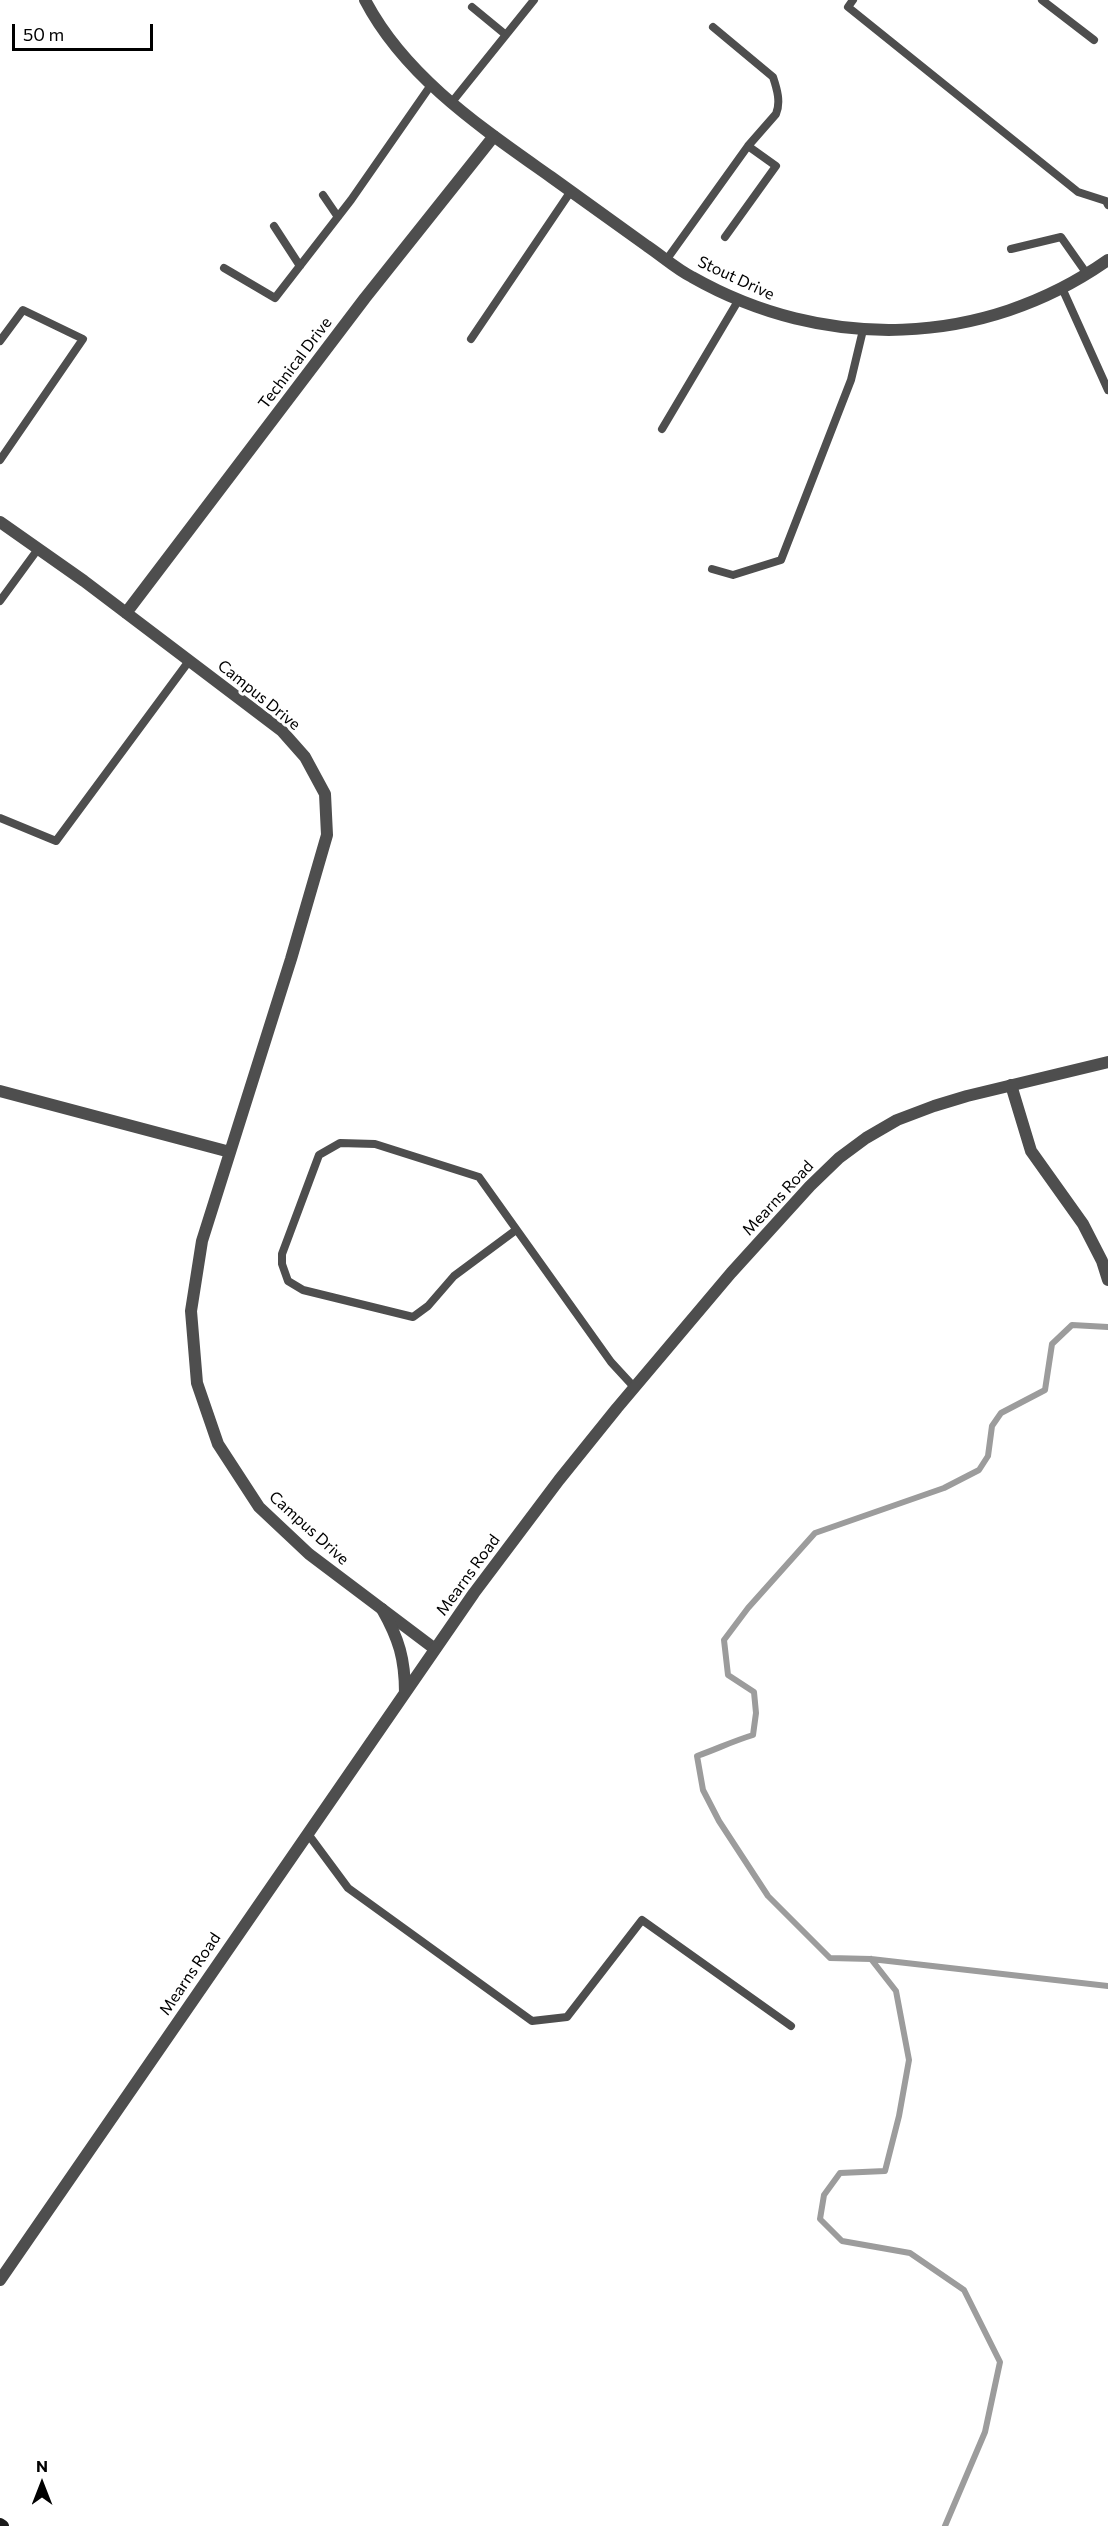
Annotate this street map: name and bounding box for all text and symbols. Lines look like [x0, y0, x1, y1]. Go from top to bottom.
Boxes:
scale bar [15, 12, 156, 50]
text: 50 m [23, 23, 64, 45]
street label: Stout Drive [695, 252, 777, 304]
street label: Technical Drive [254, 313, 336, 413]
street label: Campus Drive [214, 656, 304, 734]
street label: Mearns Road [738, 1157, 818, 1239]
street label: Campus Drive [265, 1487, 353, 1569]
street label: Mearns Road [432, 1531, 504, 1619]
street label: Mearns Road [155, 1929, 225, 2019]
north arrow [12, 2454, 72, 2514]
text: N [36, 2456, 48, 2475]

